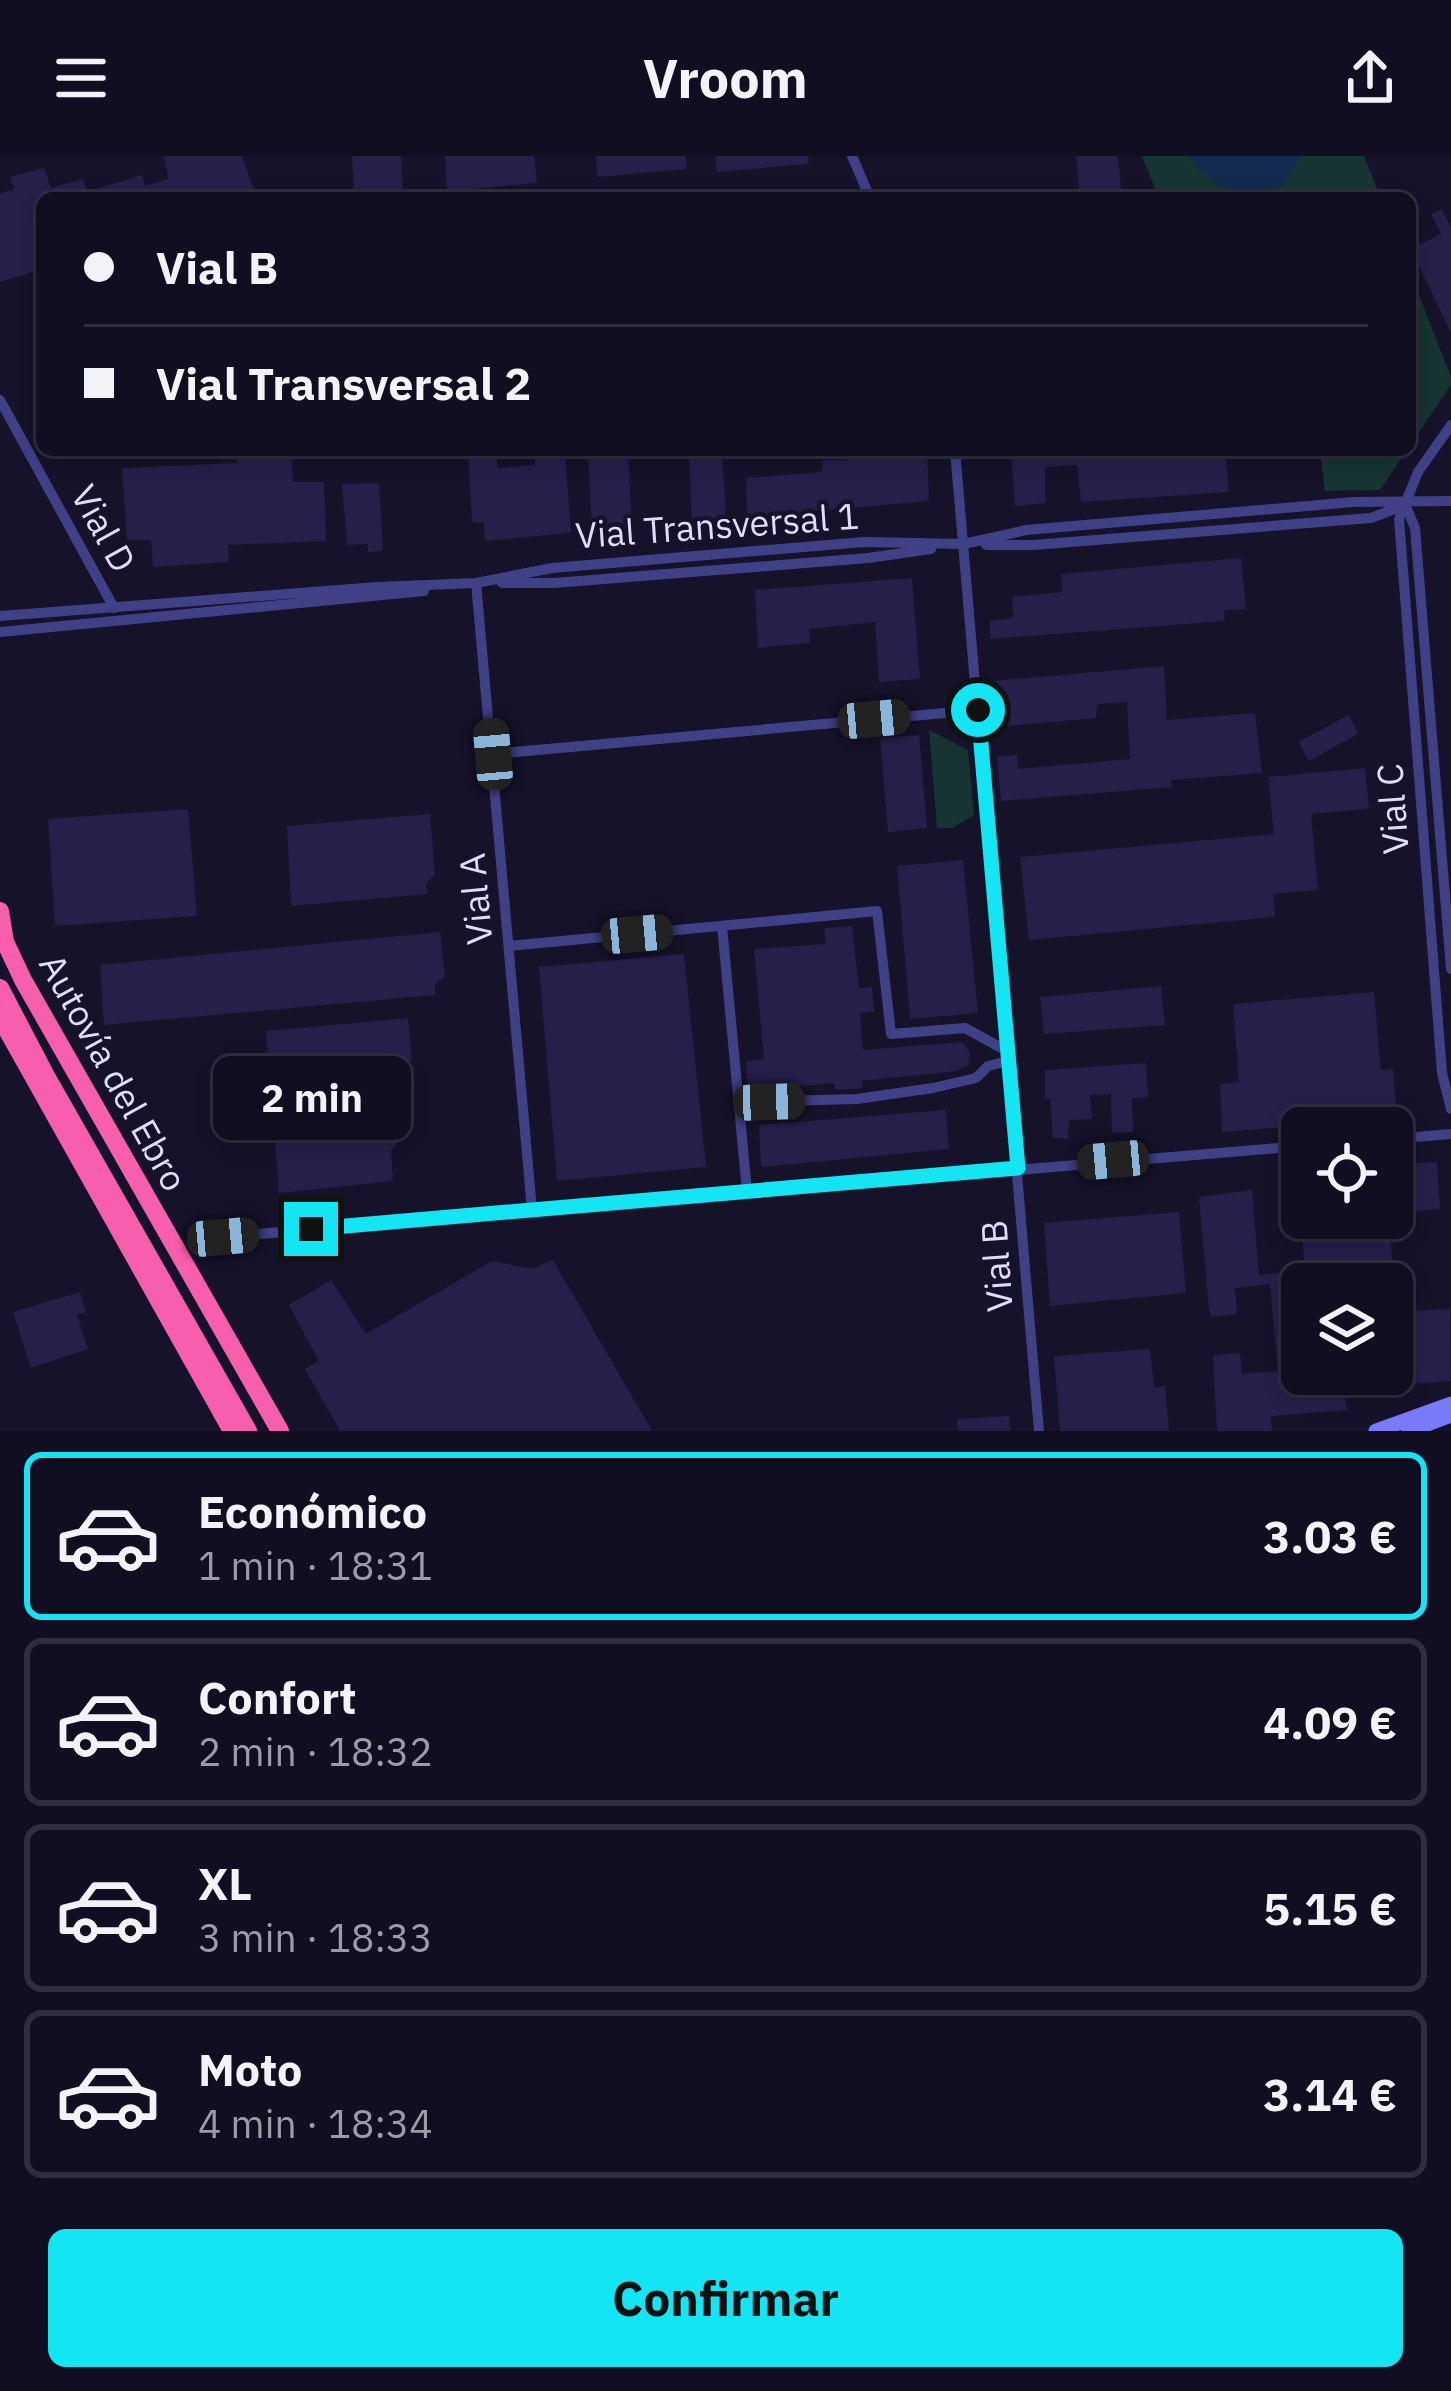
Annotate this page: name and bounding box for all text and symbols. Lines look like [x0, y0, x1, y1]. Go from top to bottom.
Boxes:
text: Vroom [643, 43, 808, 113]
icon: menu [48, 45, 114, 111]
icon: share [1337, 45, 1403, 111]
text: Vial B [156, 238, 278, 296]
text: Vial Transversal 2 [156, 354, 531, 412]
street label: Vial D [61, 476, 147, 580]
street label: Vial Transversal 1 [574, 492, 860, 558]
route start [951, 683, 1005, 737]
car [837, 698, 911, 740]
car [472, 717, 514, 791]
street label: Vial C [1365, 762, 1419, 856]
street label: Vial A [448, 851, 502, 947]
car [600, 913, 674, 955]
street label: Autovía del Ebro [29, 945, 199, 1199]
callout: 2 min [212, 1055, 410, 1139]
text: 2 min [261, 1072, 363, 1123]
car [732, 1083, 806, 1121]
map controls [1281, 1107, 1413, 1395]
button: locate [1281, 1107, 1413, 1239]
car [1076, 1139, 1150, 1181]
route end [284, 1202, 338, 1256]
car [186, 1216, 260, 1258]
street label: Vial B [969, 1218, 1023, 1314]
button: layers [1281, 1263, 1413, 1395]
icon: car [54, 1482, 162, 1590]
text: Económico [198, 1482, 427, 1540]
text: 3.03 € [1263, 1507, 1397, 1565]
text: 1 min · 18:31 [198, 1540, 433, 1591]
icon: car [54, 1668, 162, 1776]
text: Confort [198, 1668, 357, 1726]
text: 4.09 € [1263, 1693, 1397, 1751]
text: 2 min · 18:32 [198, 1726, 433, 1777]
icon: car [54, 1854, 162, 1962]
text: XL [198, 1854, 252, 1912]
text: 5.15 € [1263, 1879, 1397, 1937]
text: 3 min · 18:33 [198, 1912, 433, 1963]
icon: car [54, 2040, 162, 2148]
text: Moto [198, 2040, 302, 2098]
text: 3.14 € [1263, 2065, 1397, 2123]
text: 4 min · 18:34 [198, 2098, 433, 2149]
button: Confirmar [48, 2229, 1403, 2367]

